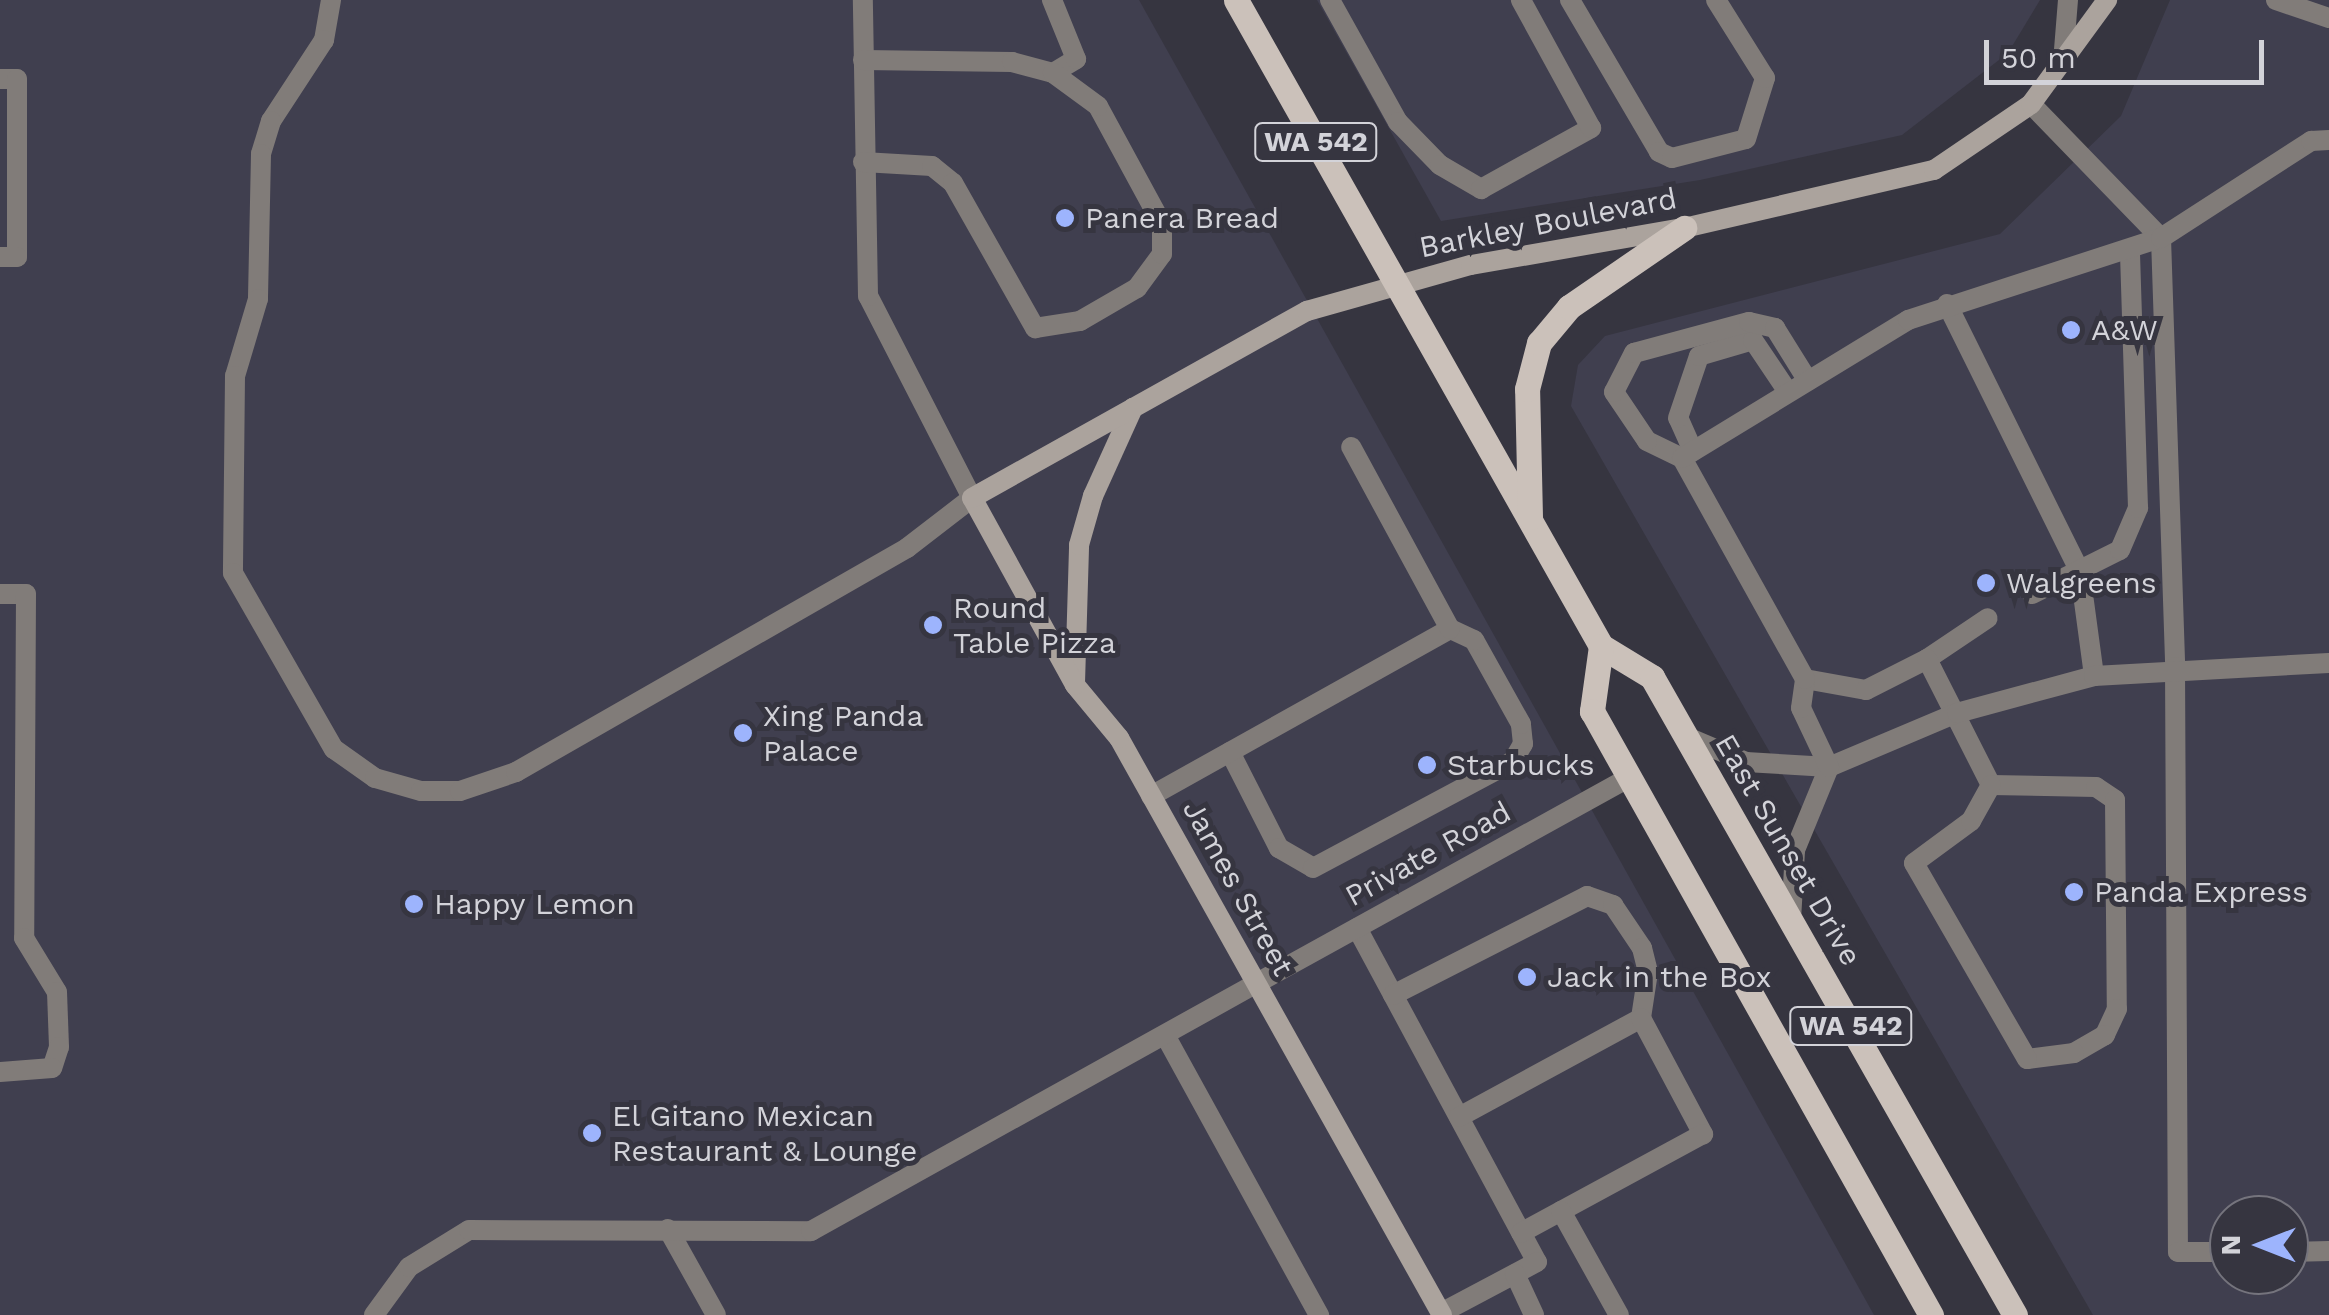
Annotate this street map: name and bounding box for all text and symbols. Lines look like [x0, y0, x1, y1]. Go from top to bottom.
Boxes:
scale bar [1989, 20, 2269, 82]
text: 50 m [2001, 40, 2076, 75]
road number: WA 542 [1254, 119, 1378, 165]
street label: Barkley Boulevard [1416, 180, 1680, 266]
place label: Panera Bread [1085, 200, 1280, 236]
marker: Panera Bread [1054, 207, 1076, 229]
place label: A&W [2091, 312, 2158, 348]
marker: A&W [2060, 319, 2082, 341]
place label: Walgreens [2006, 565, 2157, 601]
marker: Walgreens [1975, 572, 1997, 594]
place label: Round Table Pizza [953, 590, 1116, 660]
marker: Round Table Pizza [922, 614, 944, 636]
place label: Xing Panda Palace [763, 698, 923, 768]
marker: Xing Panda Palace [732, 722, 754, 744]
street label: East Sunset Drive [1707, 728, 1869, 972]
place label: Starbucks [1447, 747, 1595, 783]
marker: Starbucks [1416, 754, 1438, 776]
street label: James Street [1175, 794, 1301, 982]
street label: Private Road [1339, 794, 1517, 914]
place label: Panda Express [2094, 874, 2308, 910]
marker: Panda Express [2063, 881, 2085, 903]
place label: Happy Lemon [434, 886, 636, 922]
marker: Happy Lemon [403, 893, 425, 915]
place label: Jack in the Box [1547, 959, 1773, 995]
marker: Jack in the Box [1516, 966, 1538, 988]
road number: WA 542 [1788, 1003, 1914, 1049]
place label: El Gitano Mexican Restaurant & Lounge [612, 1098, 917, 1168]
marker: El Gitano Mexican Restaurant & Lounge [581, 1122, 603, 1144]
north arrow [2209, 1195, 2309, 1295]
text: N [2214, 1235, 2247, 1255]

